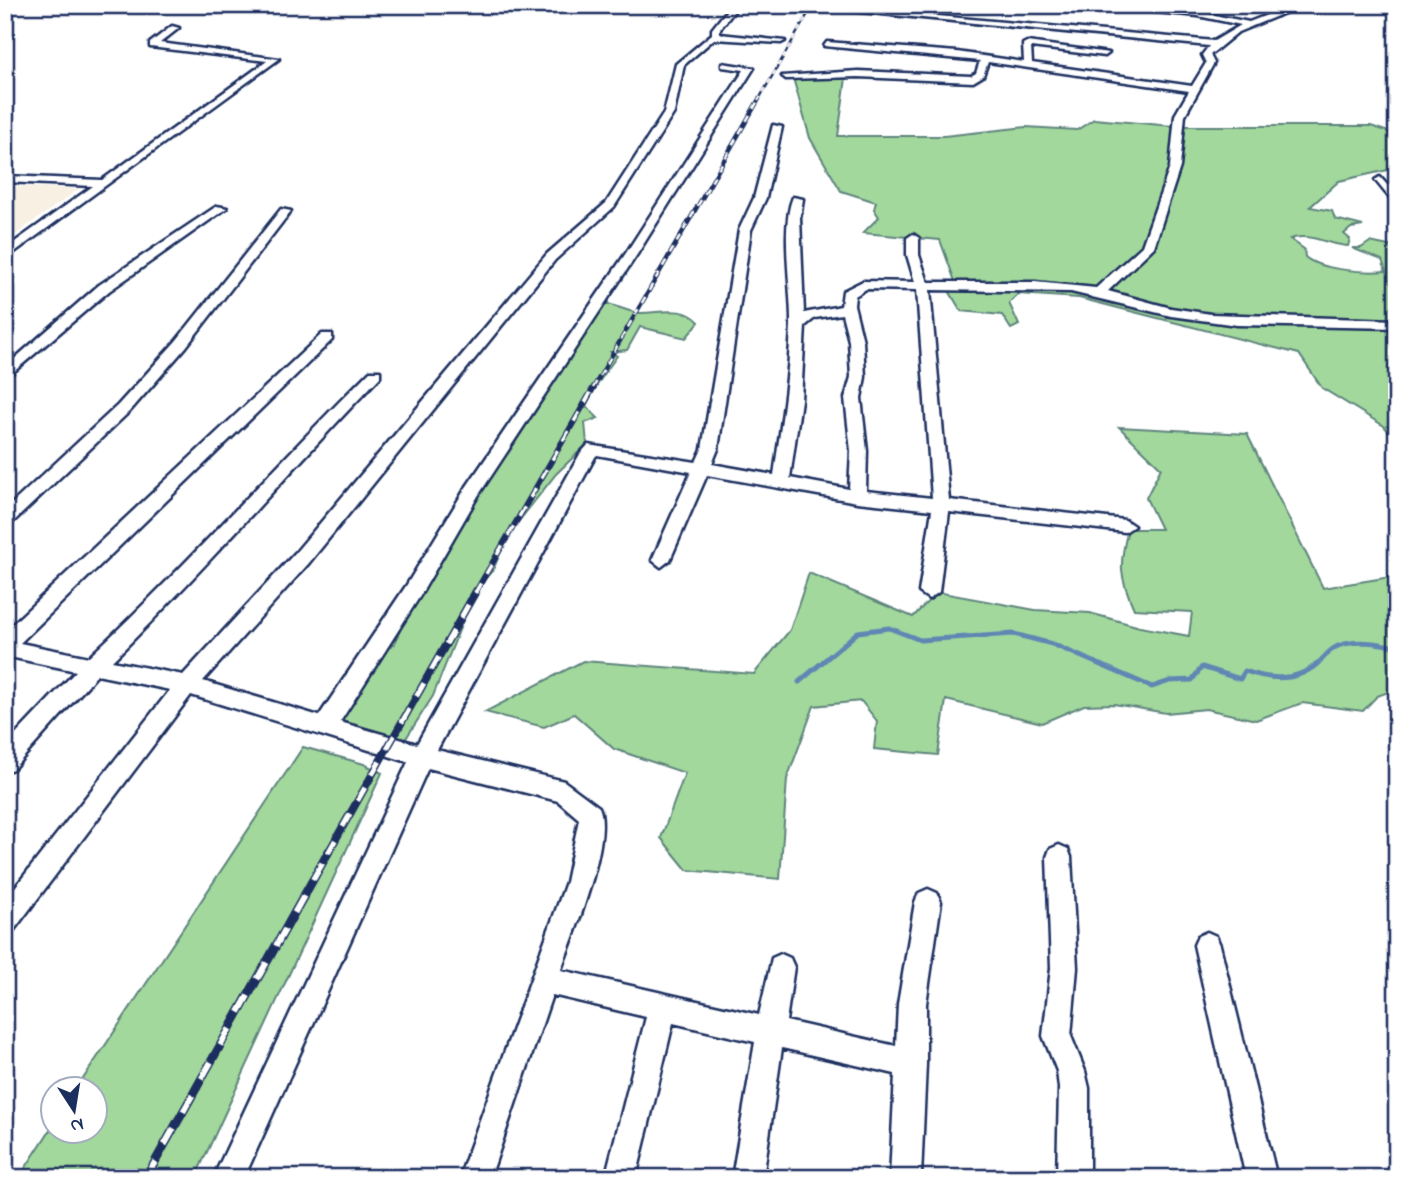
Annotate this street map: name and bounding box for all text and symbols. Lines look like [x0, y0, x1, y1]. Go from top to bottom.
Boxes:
north arrow [38, 1074, 108, 1144]
text: N [68, 1110, 86, 1139]

